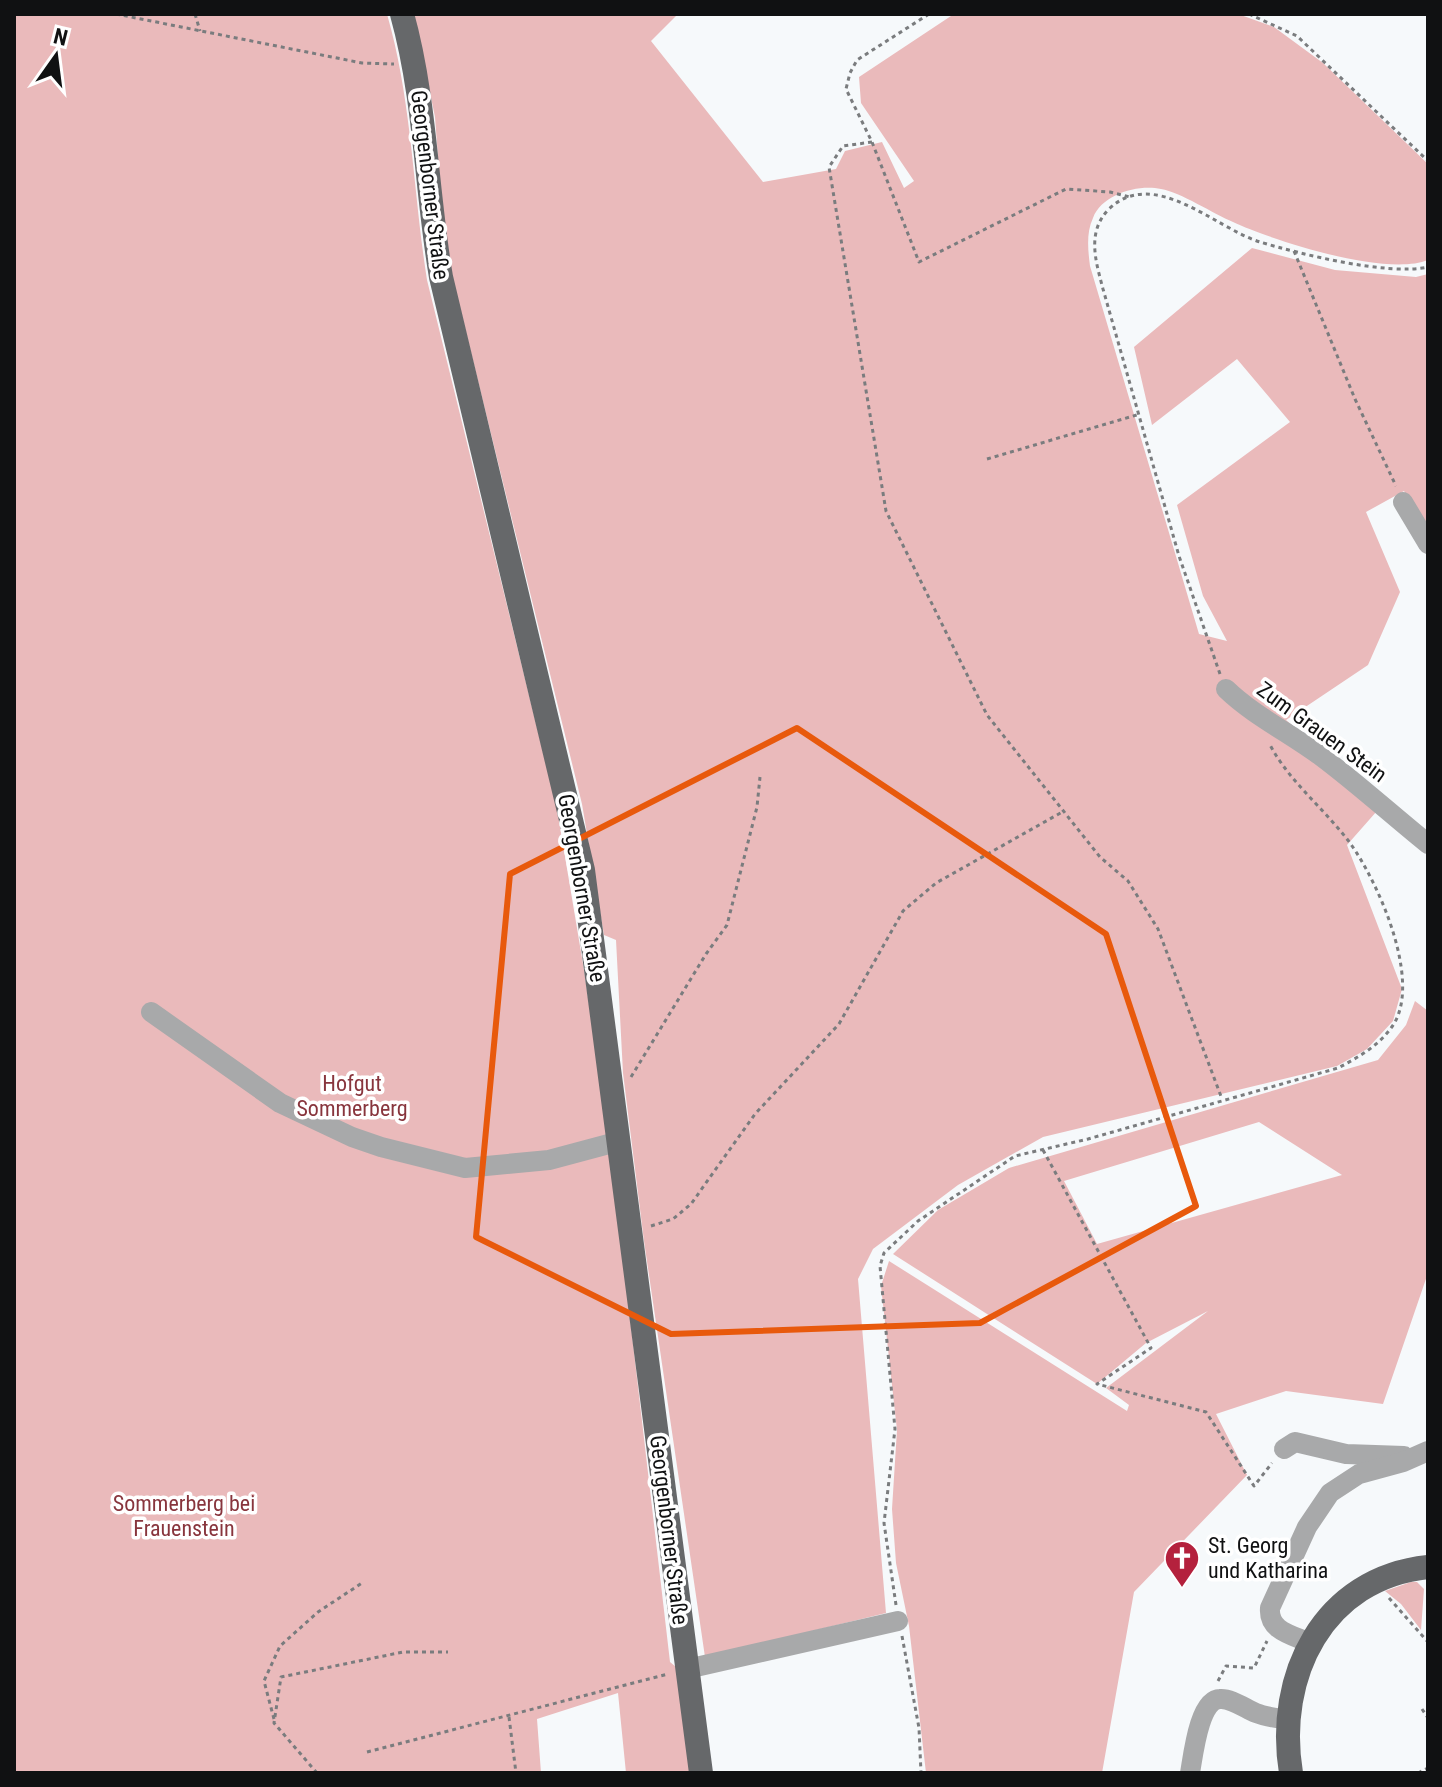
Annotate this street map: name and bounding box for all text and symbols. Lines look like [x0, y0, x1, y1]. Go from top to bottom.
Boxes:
north arrow [16, 16, 96, 96]
text: N [51, 23, 70, 51]
street label: Georgenborner Straße [406, 89, 454, 281]
street label: Zum Grauen Stein [1252, 677, 1392, 787]
street label: Georgenborner Straße [553, 792, 611, 984]
park label: Hofgut Sommerberg [296, 1071, 408, 1121]
street label: Georgenborner Straße [645, 1434, 693, 1626]
park label: Sommerberg bei Frauenstein [113, 1491, 255, 1541]
place label: St. Georg und Katharina [1208, 1533, 1328, 1583]
church icon: St. Georg und Katharina [1163, 1539, 1201, 1589]

